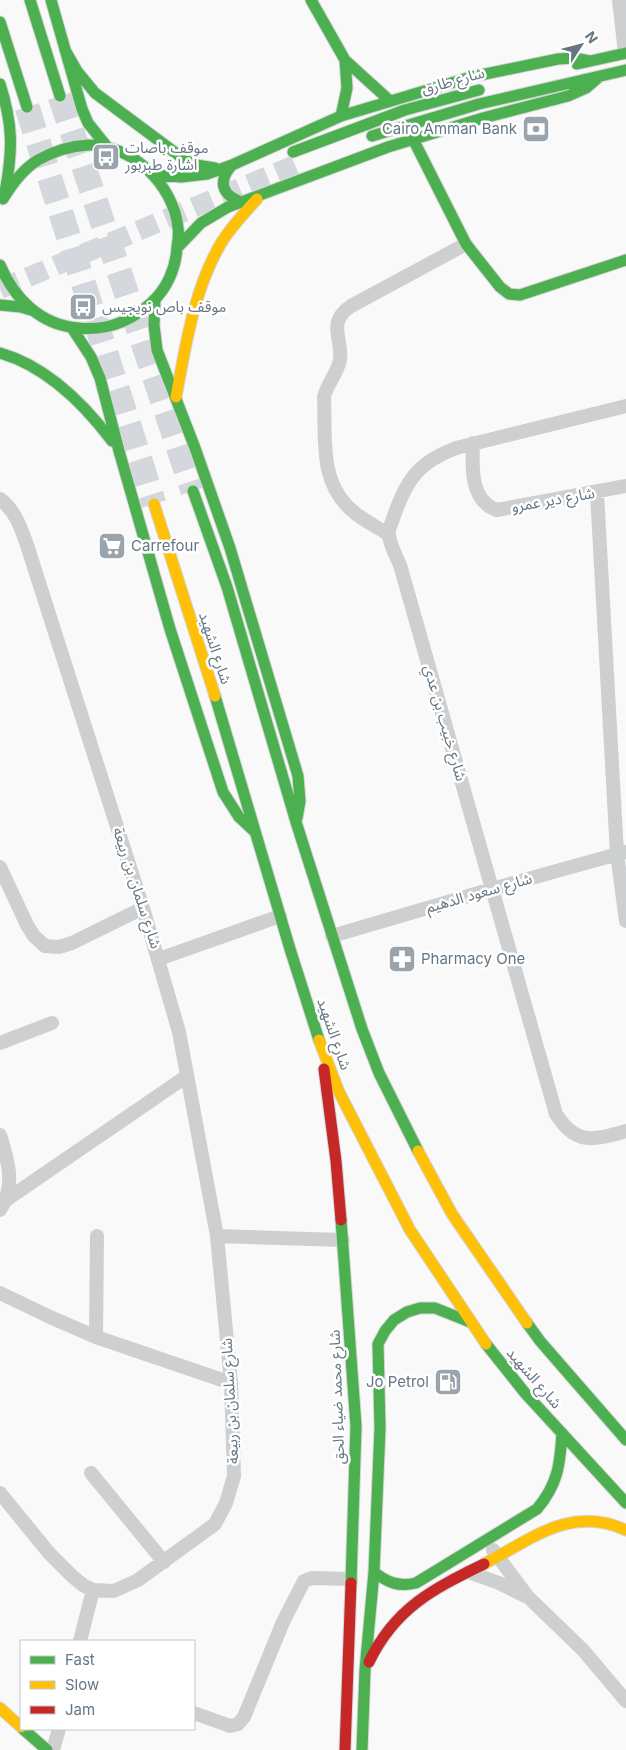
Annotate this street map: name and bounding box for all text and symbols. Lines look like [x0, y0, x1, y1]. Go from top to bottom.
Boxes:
north arrow [556, 20, 606, 70]
text: N [582, 28, 602, 46]
street label: شارع طارق [419, 62, 488, 101]
bank icon: Cairo Amman Bank [521, 114, 551, 144]
place label: Cairo Amman Bank [382, 119, 518, 138]
place label: موقف باصات اشارة طبربور [124, 138, 209, 174]
bus stop icon: موقف باصات اشارة طبربور [91, 142, 121, 172]
bus stop icon: موقف باص نويجيس [68, 292, 98, 322]
place label: موقف باص نويجيس [102, 297, 226, 316]
street label: شارع دير عمرو [510, 483, 597, 519]
supermarket icon: Carrefour [97, 531, 127, 561]
place label: Carrefour [131, 536, 199, 555]
street label: شارع الشهيد [192, 609, 236, 688]
street label: شارع خبيب بن عدي [417, 663, 471, 784]
street label: شارع سلمان بن ربيعة [106, 825, 166, 952]
street label: شارع سعود الدهيم [424, 868, 535, 920]
pharmacy icon: Pharmacy One [387, 944, 417, 974]
place label: Pharmacy One [421, 949, 525, 968]
street label: شارع الشهيد [310, 995, 356, 1074]
street label: شارع محمد ضياء الحق [325, 1329, 351, 1465]
street label: شارع سلمان بن ربيعة [217, 1337, 245, 1465]
street label: شارع الشهيد [500, 1343, 566, 1414]
fuel station icon: Jo Petrol [433, 1367, 463, 1397]
place label: Jo Petrol [366, 1372, 429, 1391]
legend [20, 1640, 195, 1730]
text: Fast [65, 1650, 95, 1669]
text: Slow [65, 1675, 99, 1694]
text: Jam [65, 1700, 95, 1719]

